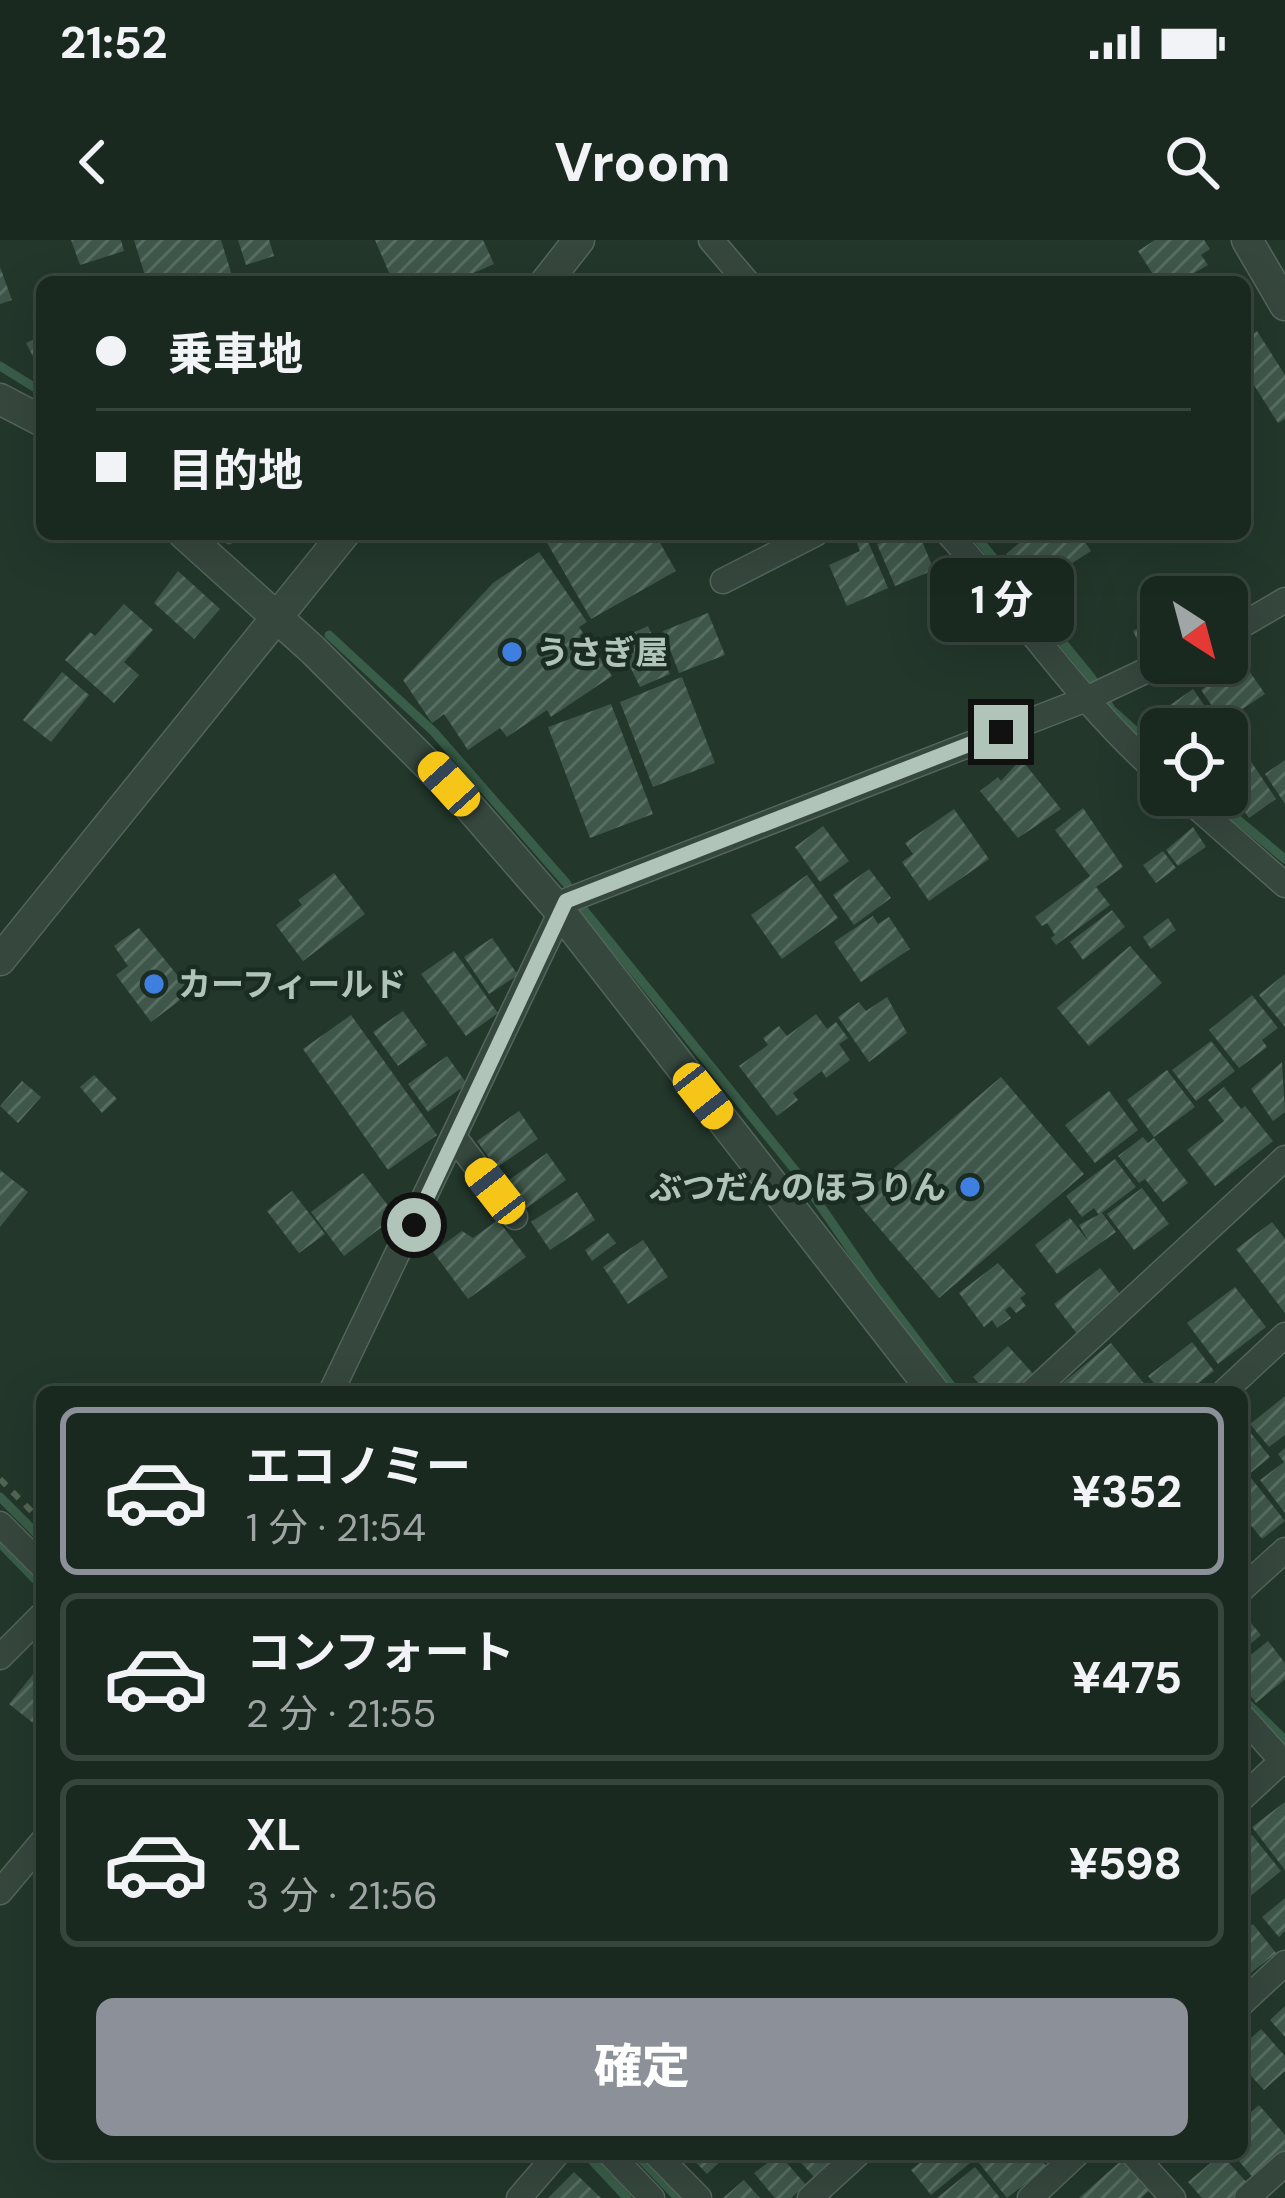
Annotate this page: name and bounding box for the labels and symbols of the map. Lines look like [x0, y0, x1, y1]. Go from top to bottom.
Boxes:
callout: 1 分 [929, 558, 1073, 642]
north arrow [1140, 576, 1248, 684]
place label: うさぎ屋 [536, 631, 668, 674]
marker: うさぎ屋 [499, 639, 525, 665]
route end [974, 705, 1028, 759]
car [412, 745, 486, 823]
place label: カーフィールド [178, 963, 406, 1006]
marker: カーフィールド [141, 971, 167, 997]
car [667, 1057, 739, 1135]
car [459, 1152, 531, 1230]
place label: ぶつだんのほうりん [649, 1166, 946, 1209]
marker: ぶつだんのほうりん [957, 1174, 983, 1200]
route start [387, 1198, 441, 1252]

